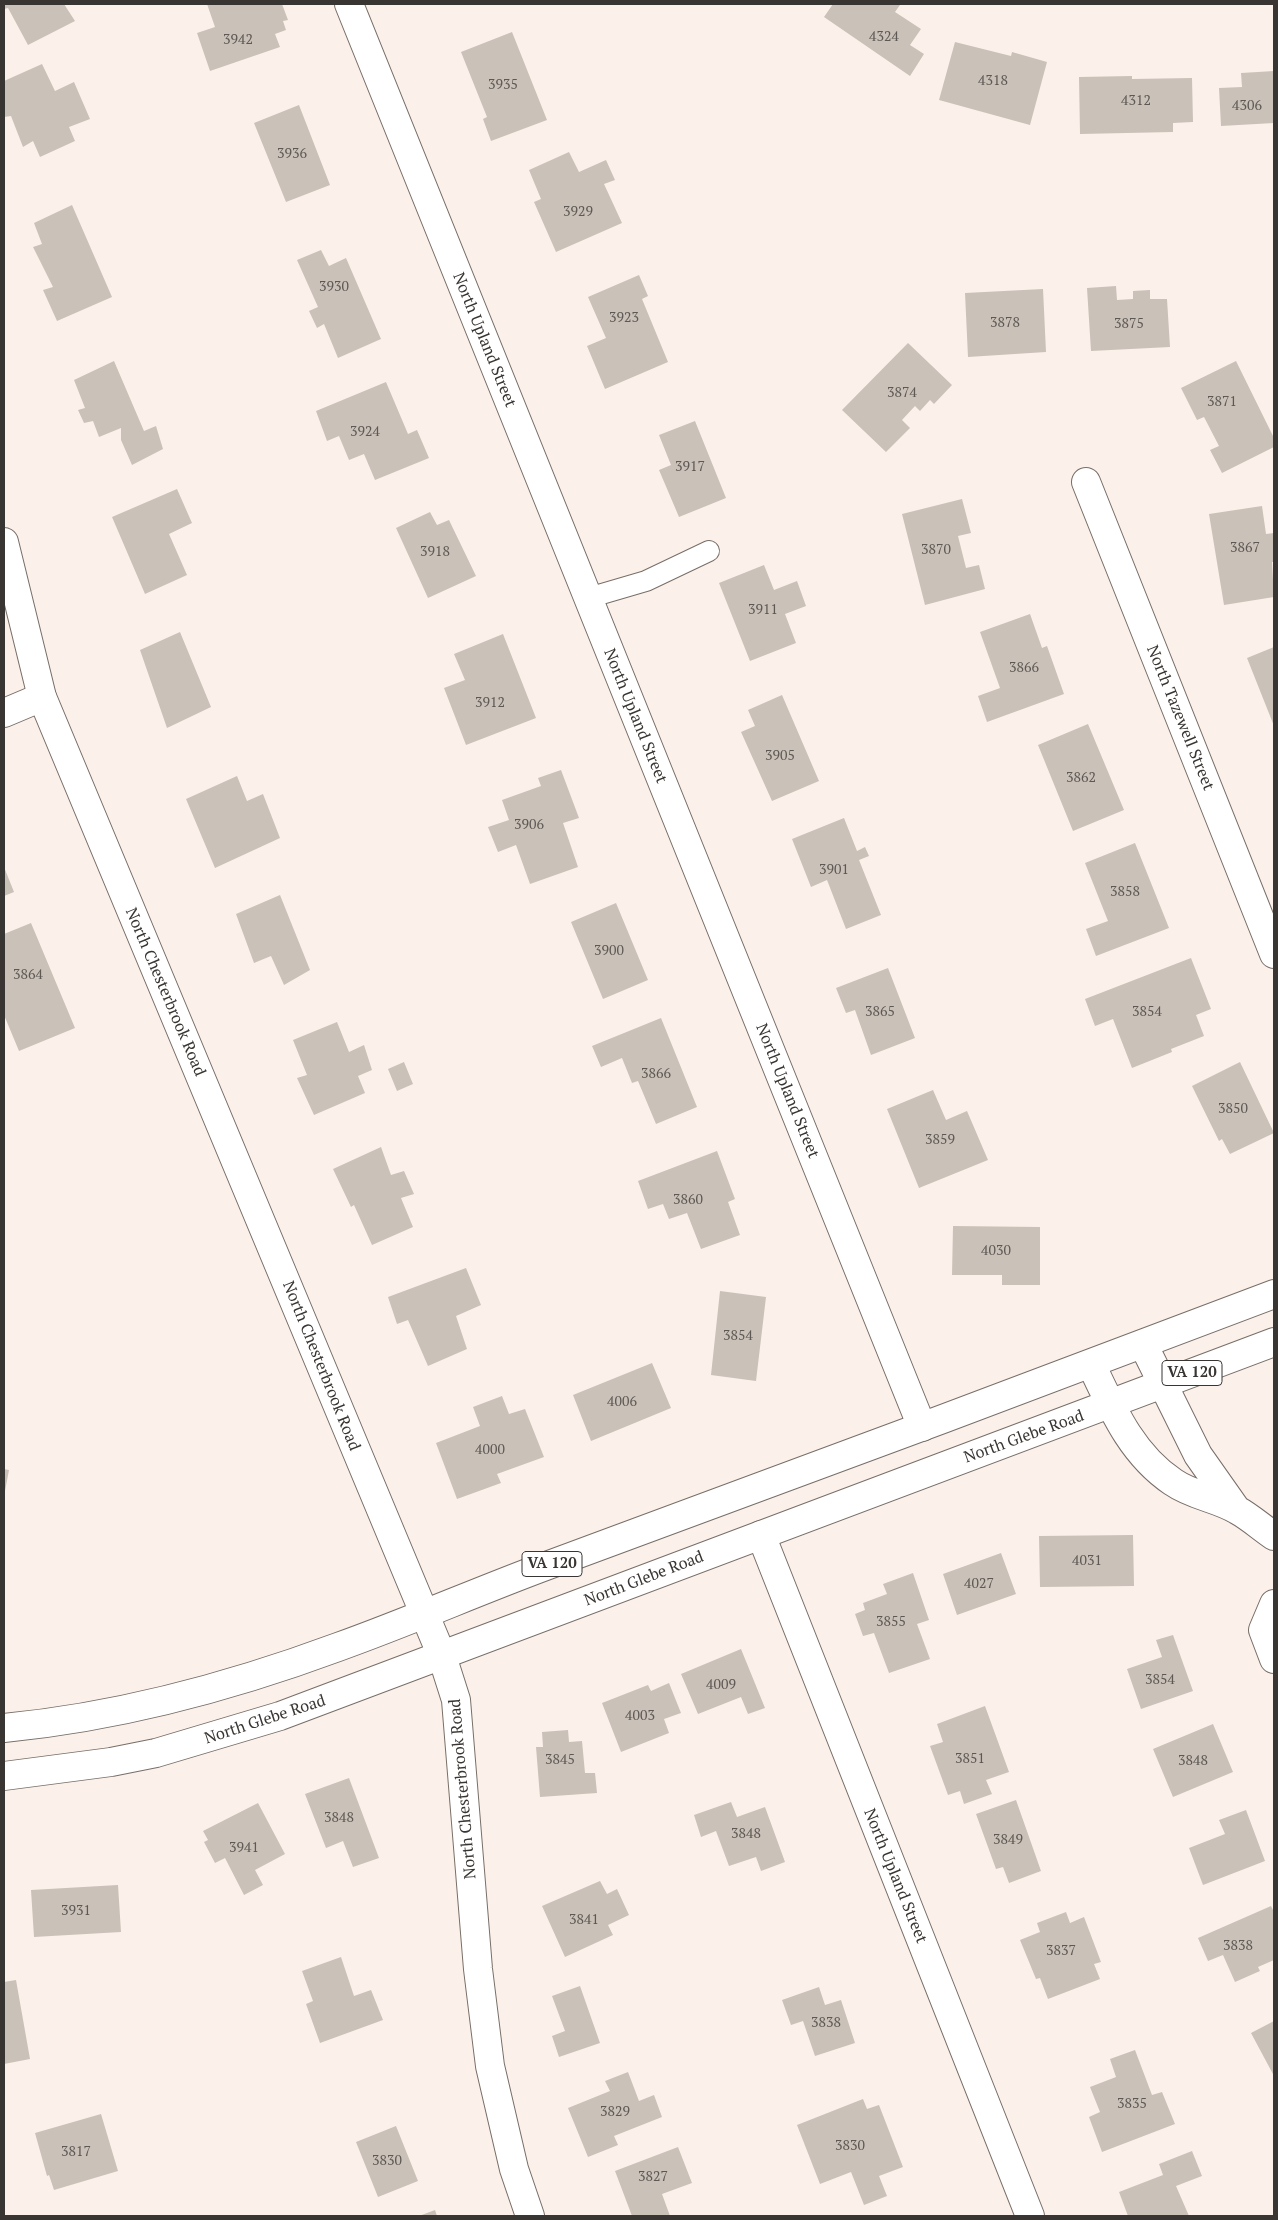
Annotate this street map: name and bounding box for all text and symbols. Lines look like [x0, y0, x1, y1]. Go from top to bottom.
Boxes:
house number: 4324 [869, 29, 899, 45]
house number: 3942 [223, 32, 253, 48]
house number: 4318 [978, 73, 1008, 89]
house number: 3935 [488, 77, 518, 93]
house number: 4312 [1121, 93, 1151, 109]
house number: 4306 [1232, 98, 1262, 114]
house number: 3936 [277, 146, 307, 162]
house number: 3929 [563, 204, 593, 220]
street label: North Upland Street [448, 270, 520, 410]
house number: 3930 [319, 279, 349, 295]
house number: 3923 [609, 310, 639, 326]
house number: 3878 [990, 315, 1020, 331]
house number: 3875 [1114, 316, 1144, 332]
house number: 3874 [887, 385, 917, 401]
house number: 3871 [1207, 394, 1237, 410]
house number: 3924 [350, 424, 380, 440]
house number: 3917 [675, 459, 705, 475]
house number: 3867 [1230, 540, 1260, 556]
house number: 3870 [921, 542, 951, 558]
house number: 3918 [420, 544, 450, 560]
house number: 3911 [748, 602, 778, 618]
street label: North Tazewell Street [1142, 643, 1218, 793]
street label: North Upland Street [599, 646, 671, 786]
house number: 3866 [1009, 660, 1039, 676]
house number: 3912 [475, 695, 505, 711]
house number: 3905 [765, 748, 795, 764]
house number: 3862 [1066, 770, 1096, 786]
house number: 3906 [514, 817, 544, 833]
house number: 3901 [819, 862, 849, 878]
house number: 3858 [1110, 884, 1140, 900]
street label: North Chesterbrook Road [121, 905, 209, 1079]
house number: 3900 [594, 943, 624, 959]
house number: 3864 [13, 967, 43, 983]
house number: 3865 [865, 1004, 895, 1020]
house number: 3854 [1132, 1004, 1162, 1020]
street label: North Upland Street [751, 1021, 823, 1161]
house number: 3866 [641, 1066, 671, 1082]
house number: 3850 [1218, 1101, 1248, 1117]
house number: 3859 [925, 1132, 955, 1148]
house number: 3860 [673, 1192, 703, 1208]
house number: 4030 [981, 1243, 1011, 1259]
street label: North Chesterbrook Road [278, 1278, 364, 1454]
house number: 3854 [723, 1328, 753, 1344]
road number: VA 120 [1162, 1360, 1222, 1386]
house number: 4006 [607, 1394, 637, 1410]
street label: North Glebe Road [961, 1406, 1087, 1468]
house number: 4000 [475, 1442, 505, 1458]
street label: North Glebe Road [582, 1547, 706, 1611]
road number: VA 120 [522, 1552, 582, 1576]
house number: 4031 [1072, 1553, 1102, 1569]
house number: 4027 [964, 1576, 994, 1592]
house number: 3855 [876, 1614, 906, 1630]
house number: 3854 [1145, 1672, 1175, 1688]
house number: 4009 [706, 1677, 736, 1693]
street label: North Glebe Road [202, 1691, 328, 1749]
street label: North Chesterbrook Road [446, 1698, 480, 1880]
house number: 4003 [625, 1708, 655, 1724]
house number: 3851 [955, 1751, 985, 1767]
house number: 3845 [545, 1752, 575, 1768]
house number: 3848 [1178, 1753, 1208, 1769]
street label: North Upland Street [859, 1806, 931, 1946]
house number: 3848 [324, 1810, 354, 1826]
house number: 3848 [731, 1826, 761, 1842]
house number: 3849 [993, 1832, 1023, 1848]
house number: 3941 [229, 1840, 259, 1856]
house number: 3931 [61, 1903, 91, 1919]
house number: 3841 [569, 1912, 599, 1928]
house number: 3838 [1223, 1938, 1253, 1954]
house number: 3837 [1046, 1943, 1076, 1959]
house number: 3838 [811, 2015, 841, 2031]
house number: 3835 [1117, 2096, 1147, 2112]
house number: 3829 [600, 2104, 630, 2120]
house number: 3830 [835, 2138, 865, 2154]
house number: 3817 [61, 2144, 91, 2160]
house number: 3830 [372, 2153, 402, 2169]
house number: 3827 [638, 2169, 668, 2185]

